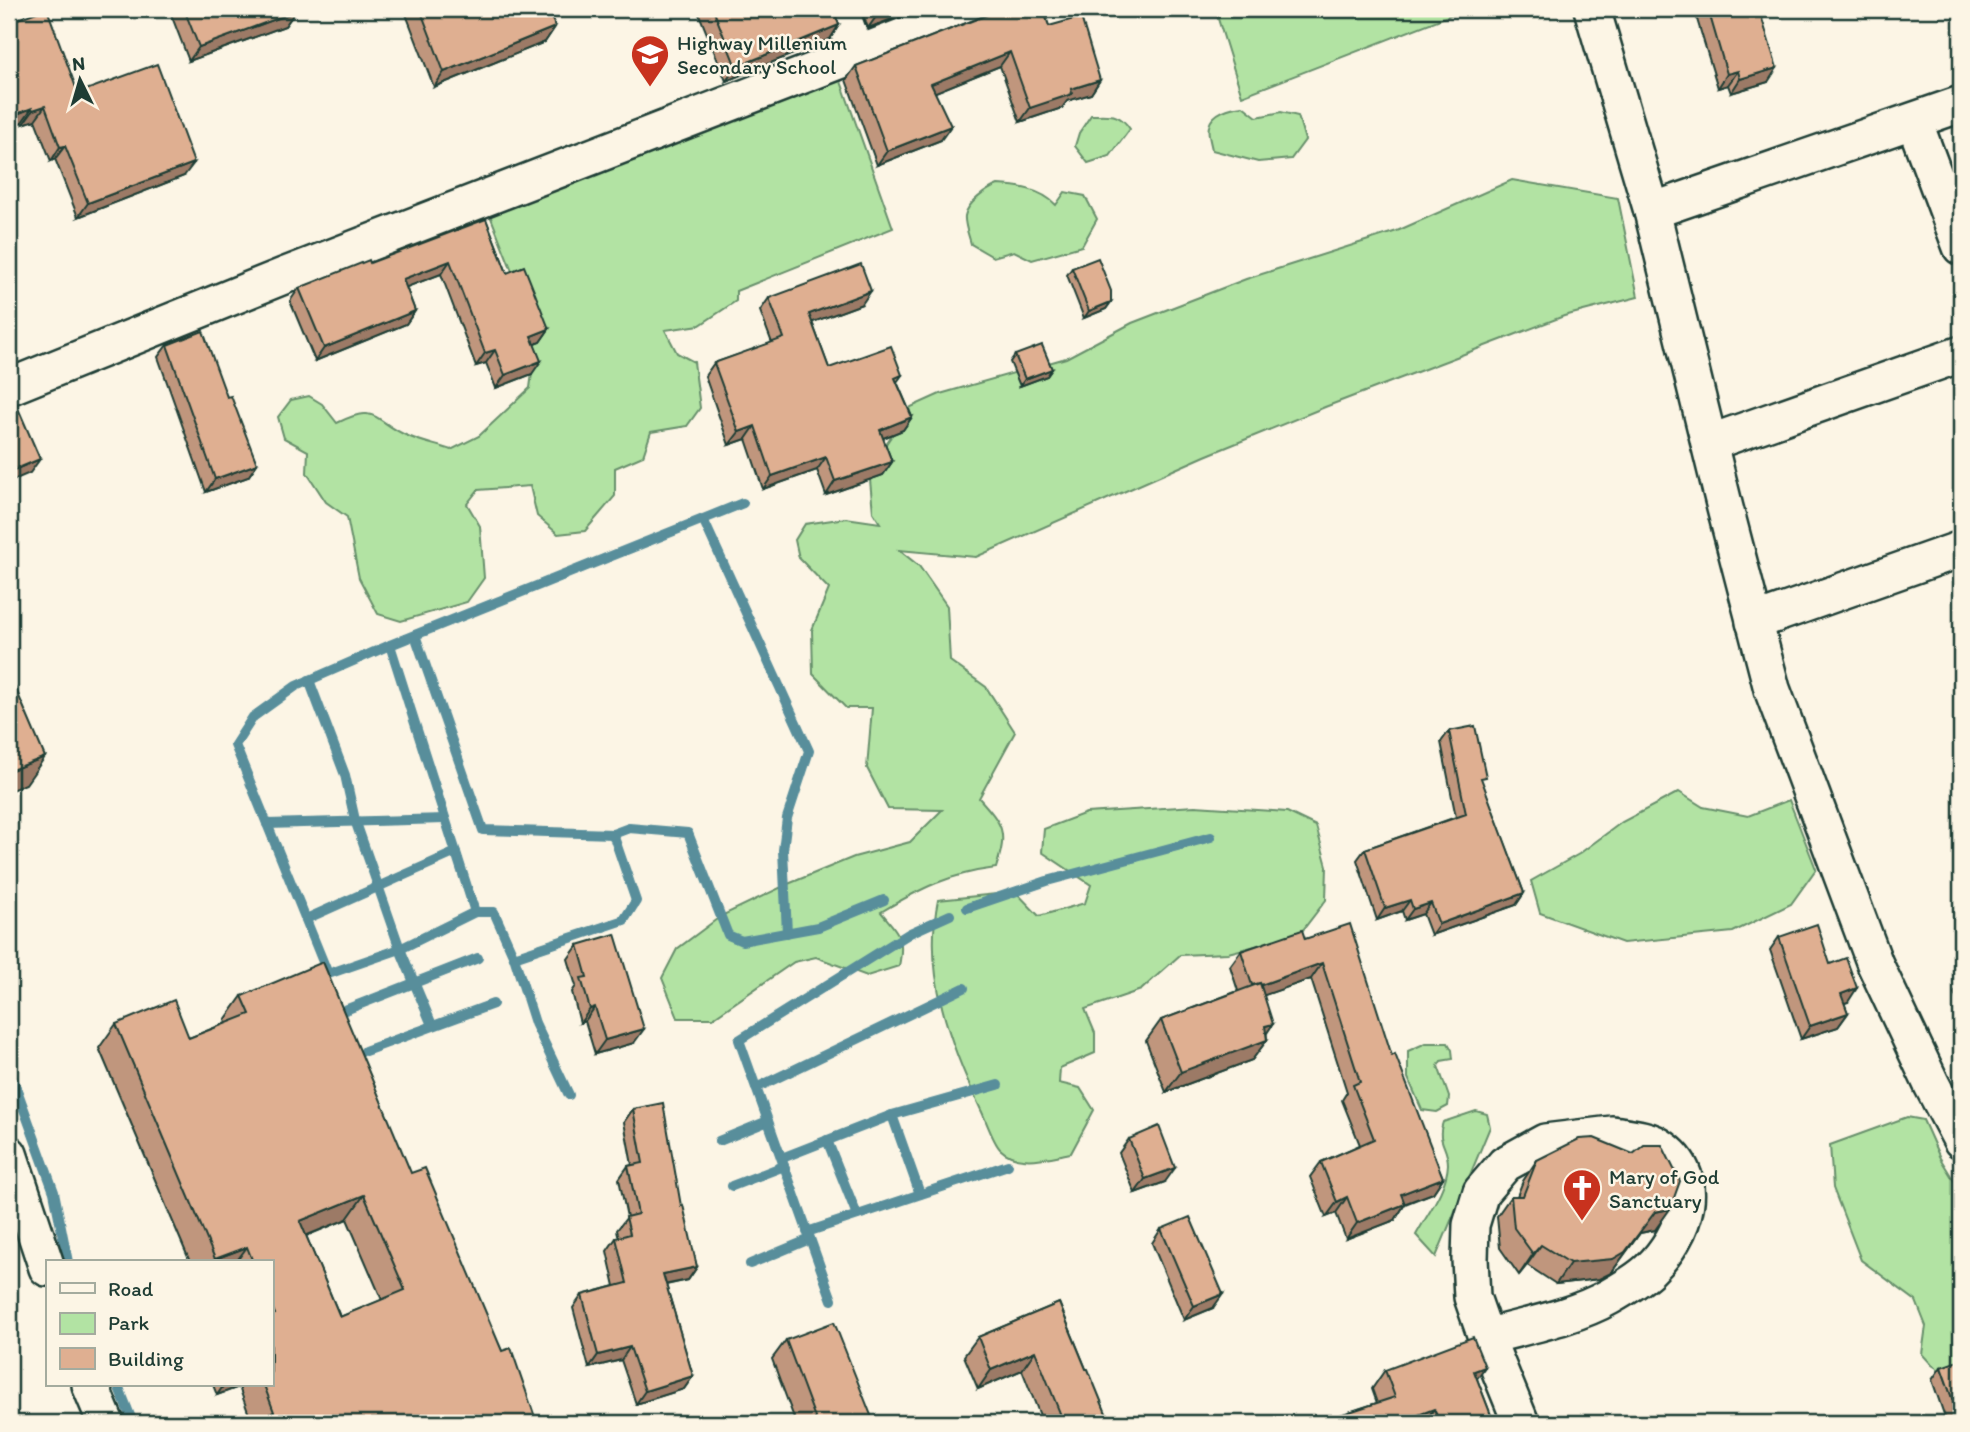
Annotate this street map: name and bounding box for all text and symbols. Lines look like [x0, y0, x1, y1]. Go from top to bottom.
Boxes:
place label: Highway Millenium Secondary School [677, 30, 847, 79]
school or university icon: Highway Millenium Secondary School [629, 33, 671, 88]
north arrow [46, 46, 116, 116]
text: N [71, 52, 86, 76]
place label: Mary of God Sanctuary [1609, 1164, 1720, 1213]
church icon: Mary of God Sanctuary [1561, 1167, 1603, 1222]
legend [46, 1260, 273, 1386]
text: Road [108, 1276, 154, 1301]
text: Park [108, 1310, 150, 1335]
text: Building [108, 1346, 184, 1371]

